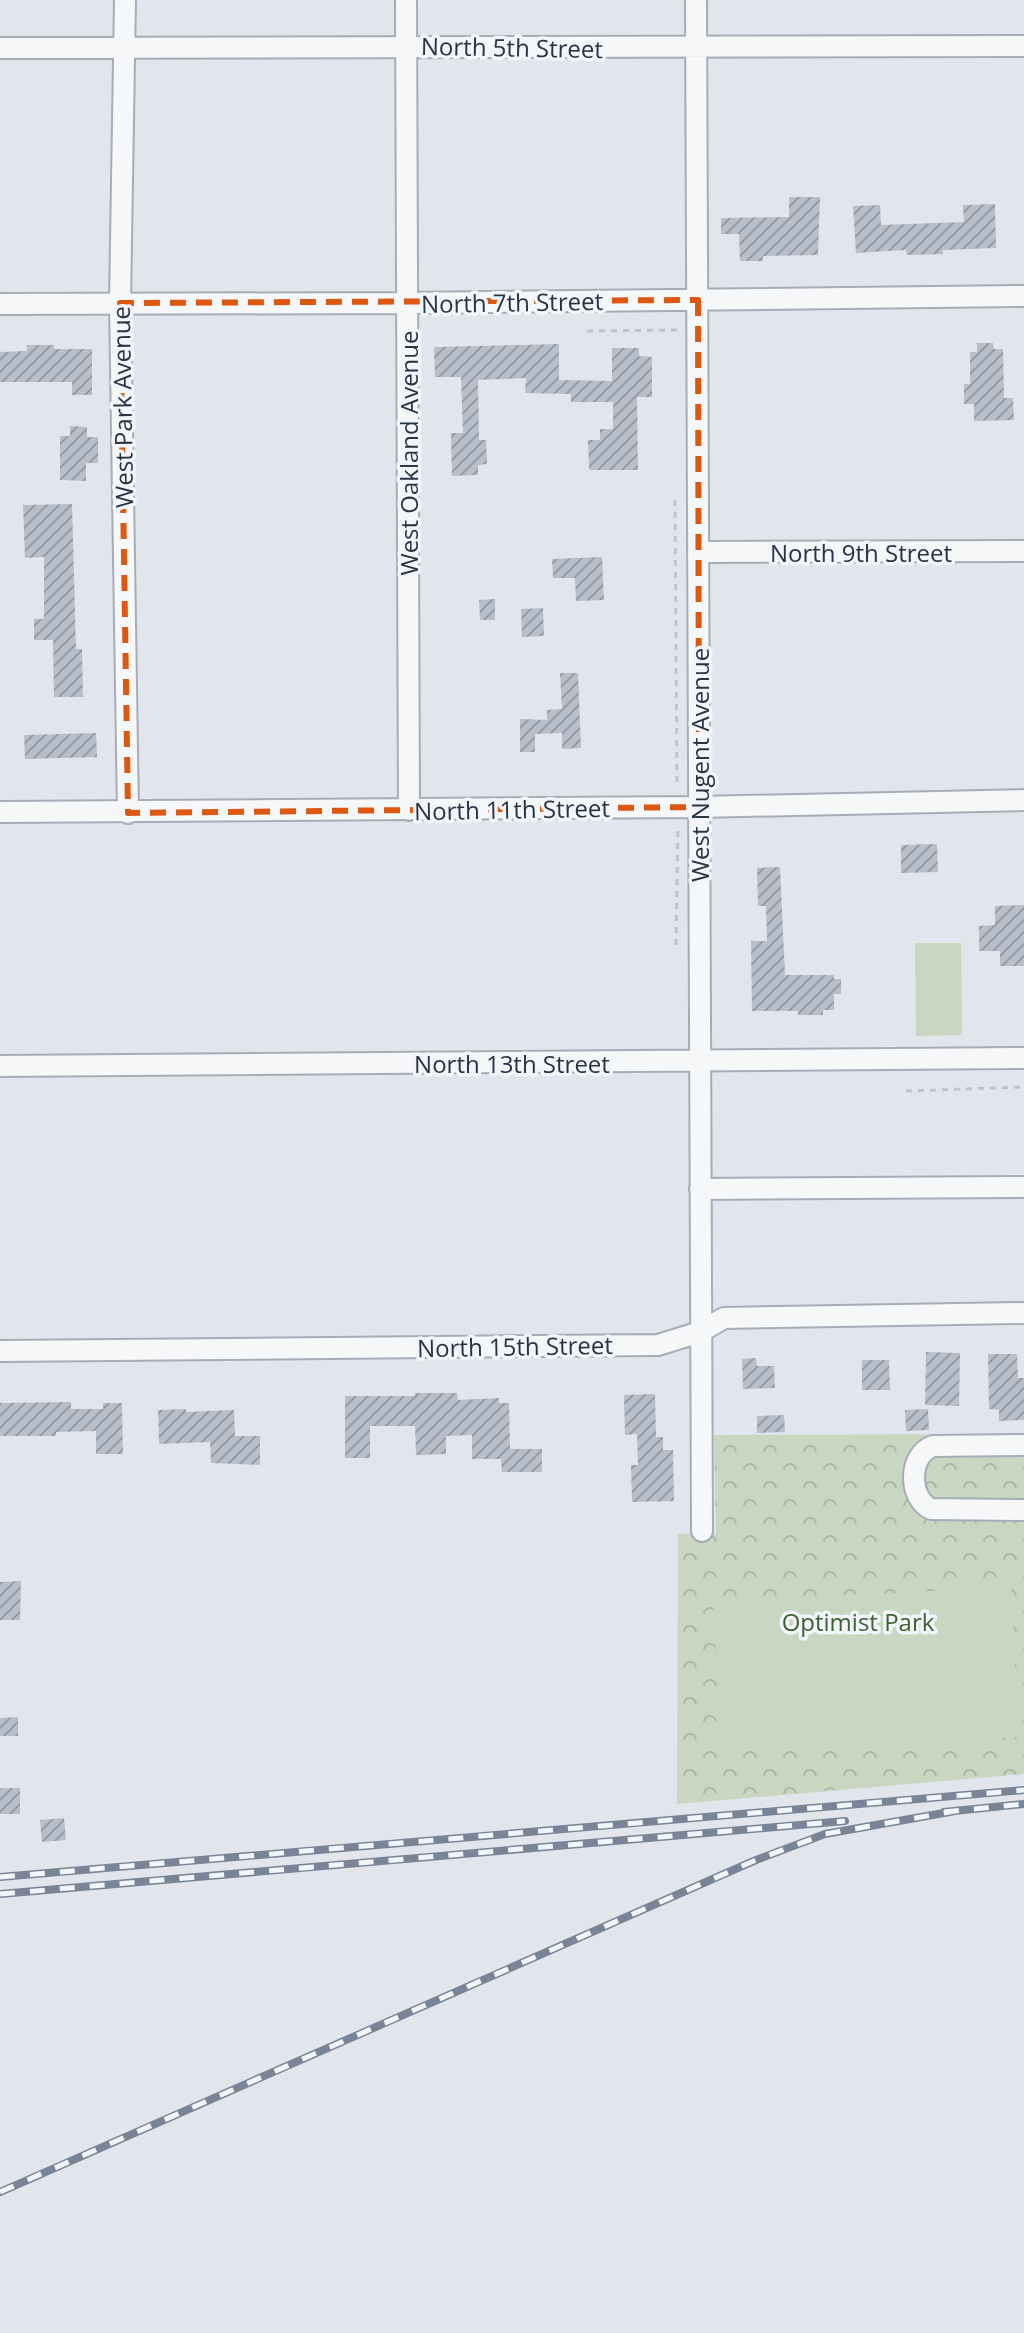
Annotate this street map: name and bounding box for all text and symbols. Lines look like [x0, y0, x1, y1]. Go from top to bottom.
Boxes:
street label: North 5th Street [421, 29, 603, 65]
street label: North 7th Street [421, 284, 603, 320]
street label: West Park Avenue [104, 306, 140, 508]
street label: West Oakland Avenue [392, 330, 425, 576]
street label: North 9th Street [770, 536, 952, 569]
street label: West Nugent Avenue [683, 648, 716, 882]
street label: North 11th Street [414, 791, 610, 827]
street label: North 13th Street [414, 1047, 610, 1080]
street label: North 15th Street [417, 1328, 613, 1364]
park label: Optimist Park [782, 1605, 935, 1638]

